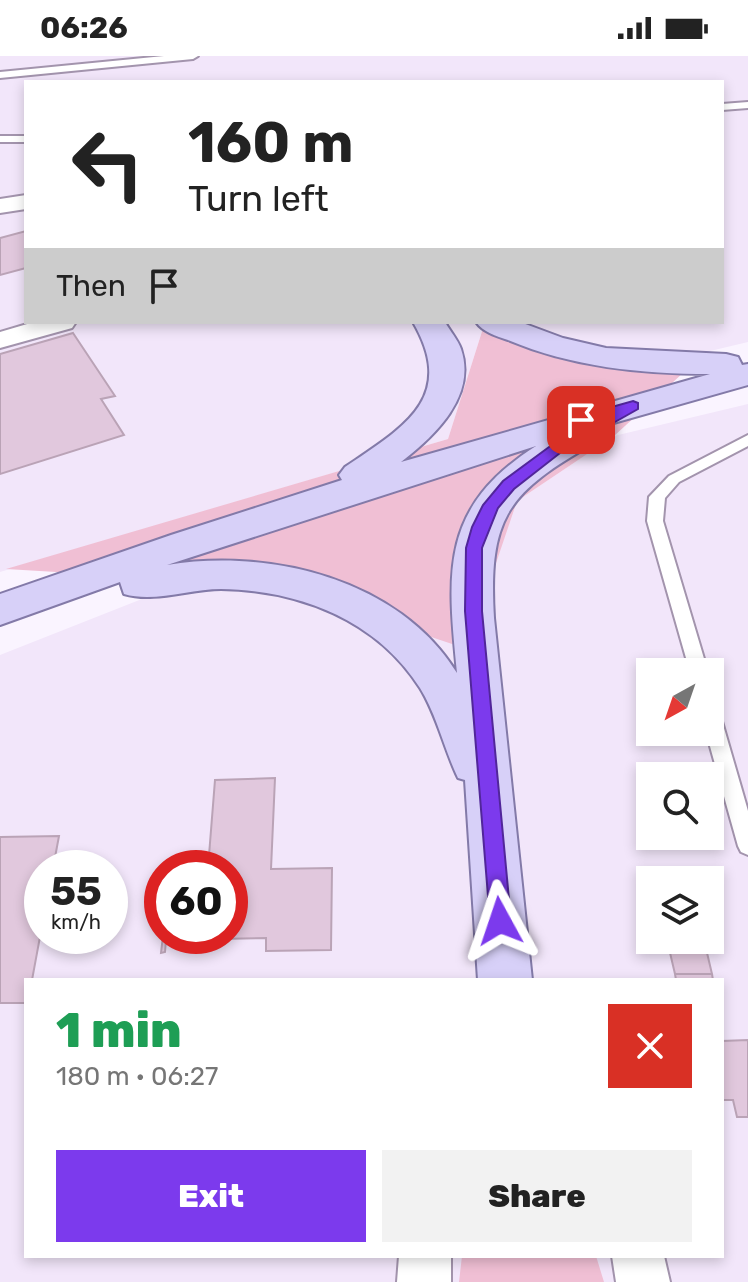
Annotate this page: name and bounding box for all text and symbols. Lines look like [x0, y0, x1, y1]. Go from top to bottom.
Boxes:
text: 06:26 [40, 10, 128, 46]
text: 160 m [188, 110, 354, 176]
icon: left [56, 112, 160, 216]
text: Turn left [188, 177, 329, 220]
icon: arrive [142, 264, 186, 308]
text: Then [56, 268, 126, 304]
pin [547, 386, 615, 454]
icon: arrive [559, 398, 603, 442]
north arrow [636, 658, 724, 746]
map controls [636, 658, 724, 954]
button: search [636, 762, 724, 850]
speed limit sign: 60 [144, 850, 248, 954]
button: layers [636, 866, 724, 954]
text: 55 [50, 868, 102, 915]
position arrow [458, 879, 542, 963]
text: km/h [51, 910, 101, 934]
text: 1 min [56, 1002, 182, 1059]
button: close [608, 1004, 692, 1088]
text: 180 m · 06:27 [56, 1061, 218, 1092]
button: Exit [56, 1150, 366, 1242]
button: Share [382, 1150, 692, 1242]

